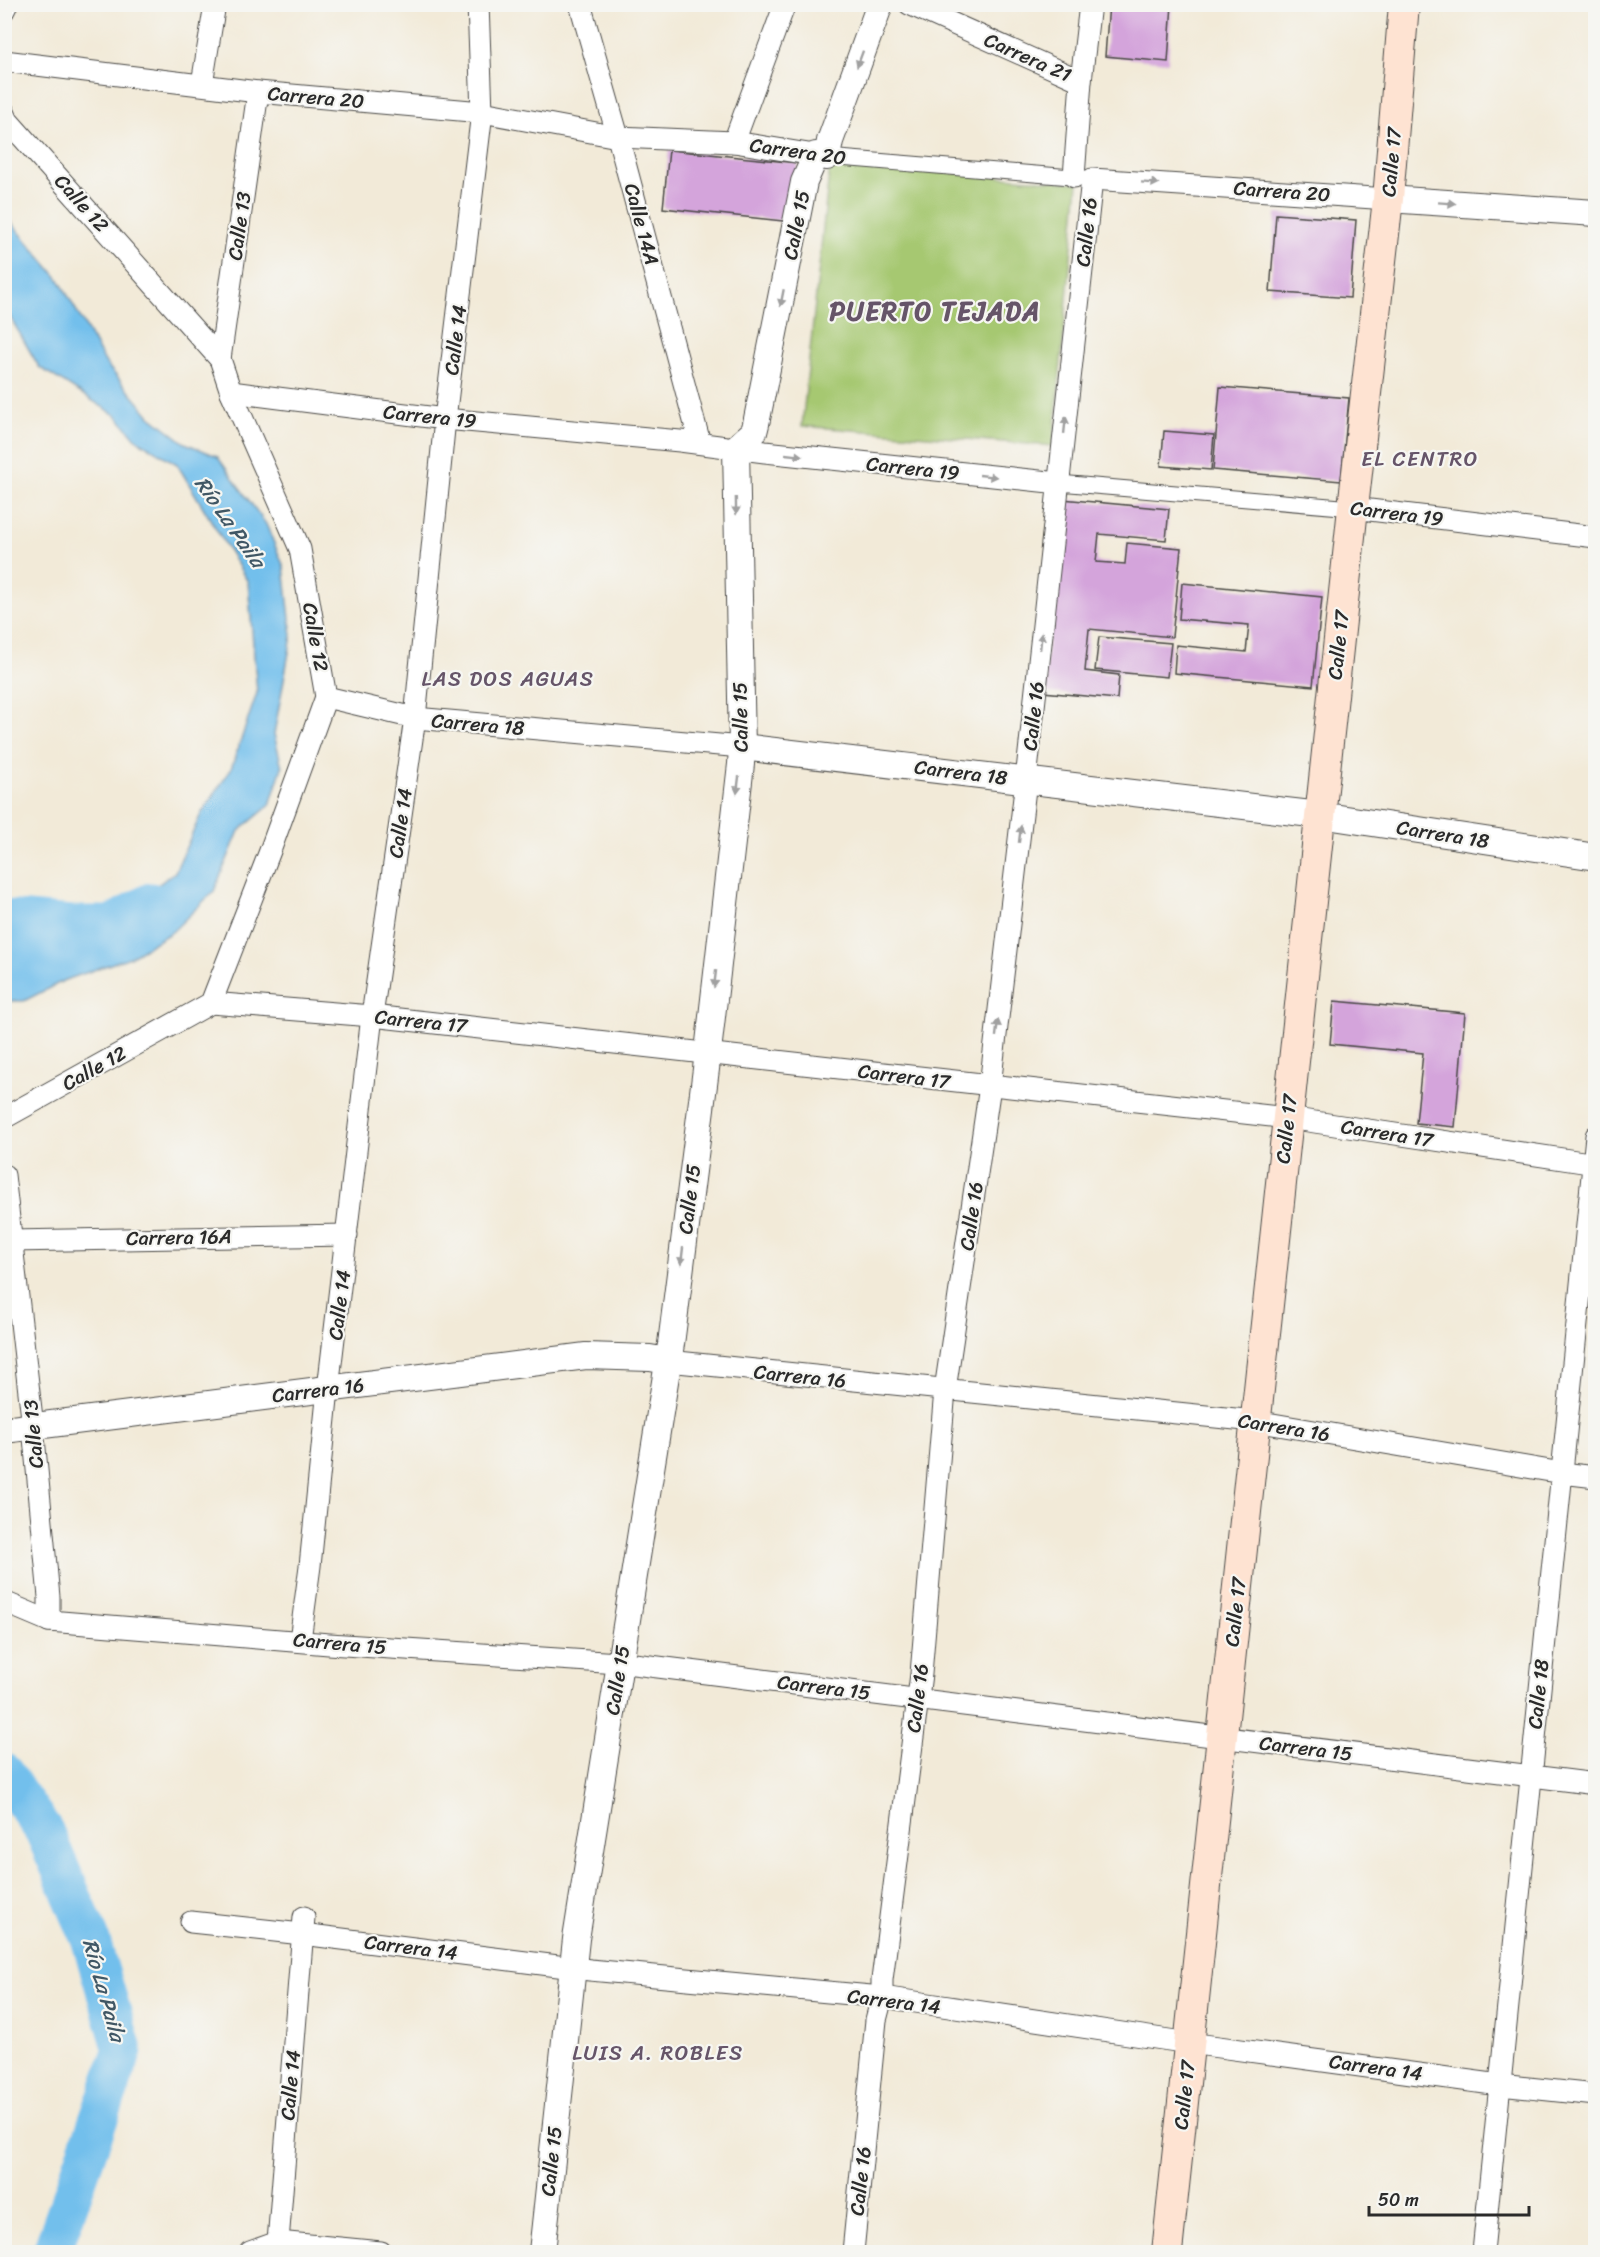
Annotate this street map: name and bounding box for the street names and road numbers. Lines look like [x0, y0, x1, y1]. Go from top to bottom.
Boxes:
street label: Carrera 21 [978, 23, 1077, 92]
street label: Carrera 20 [266, 76, 366, 119]
street label: Calle 17 [1371, 124, 1412, 198]
street label: Carrera 20 [748, 127, 848, 176]
street label: Calle 12 [45, 166, 118, 241]
street label: Carrera 20 [1232, 171, 1331, 212]
street label: Calle 14A [614, 179, 669, 269]
street label: Calle 15 [773, 187, 820, 263]
street label: Calle 13 [217, 189, 262, 263]
street label: Calle 16 [1065, 196, 1108, 268]
street label: Calle 14 [434, 303, 477, 377]
street label: Carrera 19 [382, 394, 478, 439]
street label: Carrera 19 [865, 446, 961, 491]
street label: Carrera 19 [1348, 490, 1445, 537]
street label: Calle 12 [292, 600, 339, 675]
street label: Calle 17 [1317, 607, 1360, 681]
street label: Calle 16 [1012, 680, 1055, 752]
street label: Calle 15 [722, 682, 759, 752]
street label: Carrera 18 [430, 703, 526, 746]
street label: Carrera 18 [913, 749, 1009, 796]
street label: Calle 14 [378, 786, 423, 860]
street label: Carrera 18 [1394, 810, 1492, 859]
street label: Carrera 17 [373, 999, 470, 1044]
street label: Calle 12 [55, 1036, 134, 1101]
street label: Carrera 17 [856, 1053, 954, 1100]
street label: Calle 17 [1265, 1091, 1308, 1165]
street label: Carrera 17 [1338, 1109, 1437, 1158]
street label: Calle 15 [668, 1162, 711, 1236]
street label: Calle 16 [949, 1179, 994, 1253]
street label: Carrera 16A [126, 1219, 232, 1256]
street label: Calle 14 [318, 1268, 361, 1342]
street label: Carrera 16 [752, 1354, 848, 1399]
street label: Carrera 16 [270, 1367, 366, 1414]
street label: Calle 13 [13, 1398, 54, 1470]
street label: Carrera 16 [1235, 1403, 1332, 1452]
street label: Calle 17 [1214, 1574, 1257, 1648]
street label: Carrera 15 [292, 1622, 388, 1665]
street label: Calle 15 [595, 1643, 640, 1717]
street label: Calle 18 [1517, 1657, 1560, 1731]
street label: Calle 16 [896, 1662, 939, 1735]
street label: Carrera 15 [775, 1664, 872, 1711]
street label: Carrera 15 [1257, 1725, 1354, 1772]
street label: Carrera 14 [362, 1924, 460, 1971]
street label: Carrera 14 [845, 1978, 943, 2025]
street label: Carrera 14 [1327, 2044, 1425, 2091]
street label: Calle 14 [270, 2048, 311, 2122]
street label: Calle 17 [1163, 2057, 1206, 2131]
street label: Calle 15 [530, 2124, 573, 2198]
street label: Calle 16 [839, 2145, 882, 2217]

